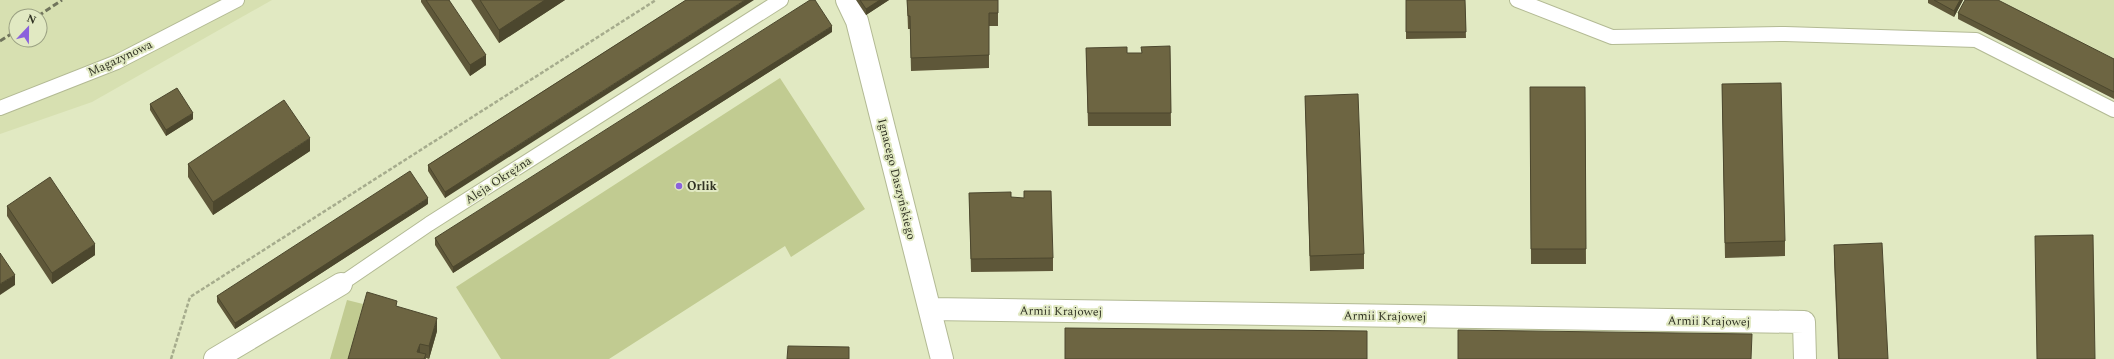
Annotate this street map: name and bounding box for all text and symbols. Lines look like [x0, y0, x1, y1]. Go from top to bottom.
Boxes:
north arrow [8, 8, 48, 48]
text: N [24, 10, 39, 29]
street label: Magazynowa [85, 35, 156, 82]
street label: Ignacego Daszyńskiego [872, 117, 921, 242]
street label: Aleja Okrężna [461, 152, 536, 209]
place label: Orlik [687, 177, 717, 196]
marker: Orlik [674, 181, 684, 191]
street label: Armii Krajowej [1019, 301, 1103, 322]
street label: Armii Krajowej [1343, 306, 1427, 327]
street label: Armii Krajowej [1667, 311, 1751, 332]

